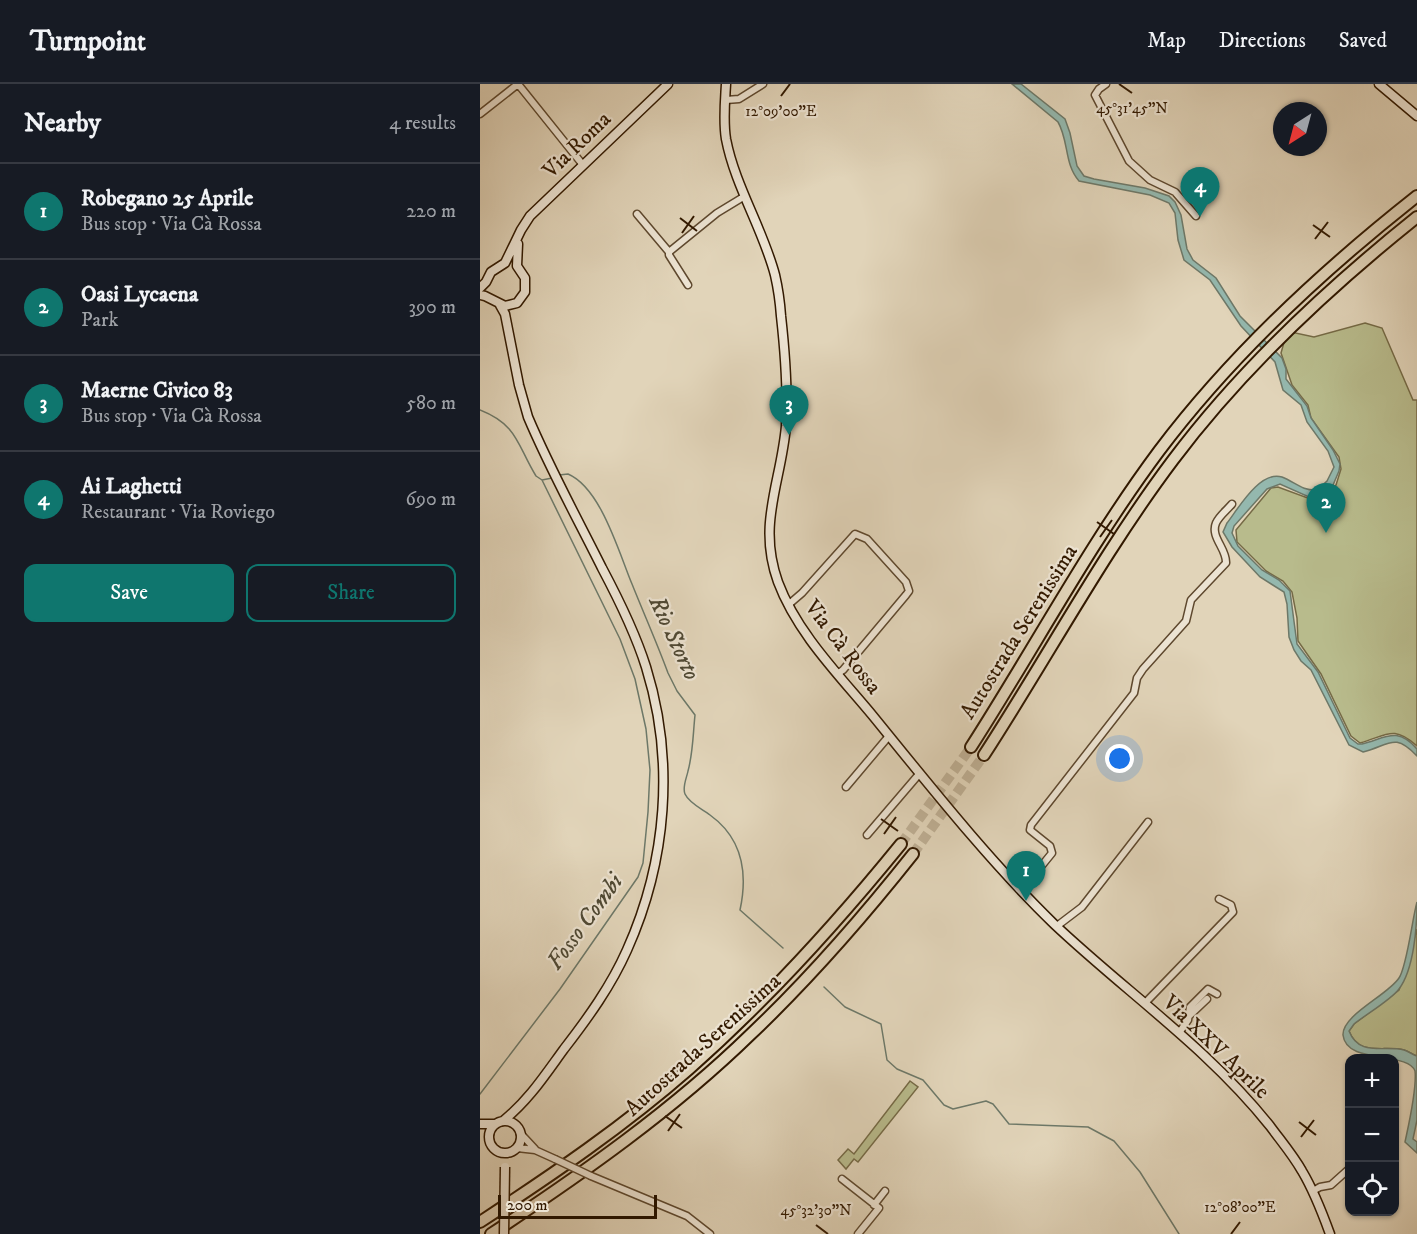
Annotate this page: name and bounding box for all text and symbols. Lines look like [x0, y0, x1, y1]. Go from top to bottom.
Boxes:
text: Turnpoint [30, 24, 146, 59]
text: Map [1147, 28, 1186, 54]
text: Directions [1219, 28, 1306, 54]
text: Saved [1339, 28, 1387, 54]
text: 45°31'45"N [1096, 99, 1168, 118]
text: 12°09'00"E [745, 102, 817, 121]
north arrow [1273, 102, 1327, 156]
street label: Via Roma [536, 105, 617, 185]
text: Nearby [24, 107, 101, 140]
text: 4 results [389, 111, 456, 136]
pin: 4 [1180, 168, 1220, 217]
text: Robegano 25 Aprile [81, 185, 253, 212]
text: 1 [40, 199, 47, 224]
text: 220 m [406, 199, 456, 224]
text: Bus stop · Via Cà Rossa [81, 212, 262, 237]
text: Oasi Lycaena [81, 281, 198, 308]
text: 2 [39, 295, 48, 320]
text: 390 m [408, 295, 456, 320]
text: Park [81, 308, 118, 333]
text: Maerne Civico 83 [81, 377, 233, 404]
pin: 3 [770, 386, 808, 435]
text: 3 [40, 391, 47, 416]
text: 580 m [406, 391, 456, 416]
text: Bus stop · Via Cà Rossa [81, 404, 262, 429]
text: Ai Laghetti [81, 473, 182, 500]
pin: 2 [1306, 484, 1346, 533]
text: 4 [38, 487, 49, 512]
text: 690 m [406, 487, 456, 512]
text: Restaurant · Via Roviego [81, 500, 275, 525]
street label: Autostrada Serenissima [954, 539, 1084, 724]
button: Save [24, 564, 234, 622]
button: Share [246, 564, 456, 622]
water label: Rio Storto [641, 590, 707, 685]
street label: Via Cà Rossa [798, 594, 888, 700]
your location [1105, 744, 1134, 773]
pin: 1 [1006, 852, 1046, 901]
water label: Fosso Combi [540, 867, 631, 976]
street label: Autostrada Serenissima [619, 967, 787, 1122]
street label: Via XXV Aprile [1156, 988, 1275, 1105]
map controls [1345, 1054, 1399, 1216]
button: + [1345, 1054, 1399, 1108]
button: − [1345, 1108, 1399, 1162]
button: locate [1345, 1162, 1399, 1216]
scale bar [498, 1192, 657, 1220]
text: 200 m [507, 1195, 548, 1215]
text: 12°08'00"E [1204, 1198, 1276, 1217]
text: 45°32'30"N [780, 1201, 852, 1220]

